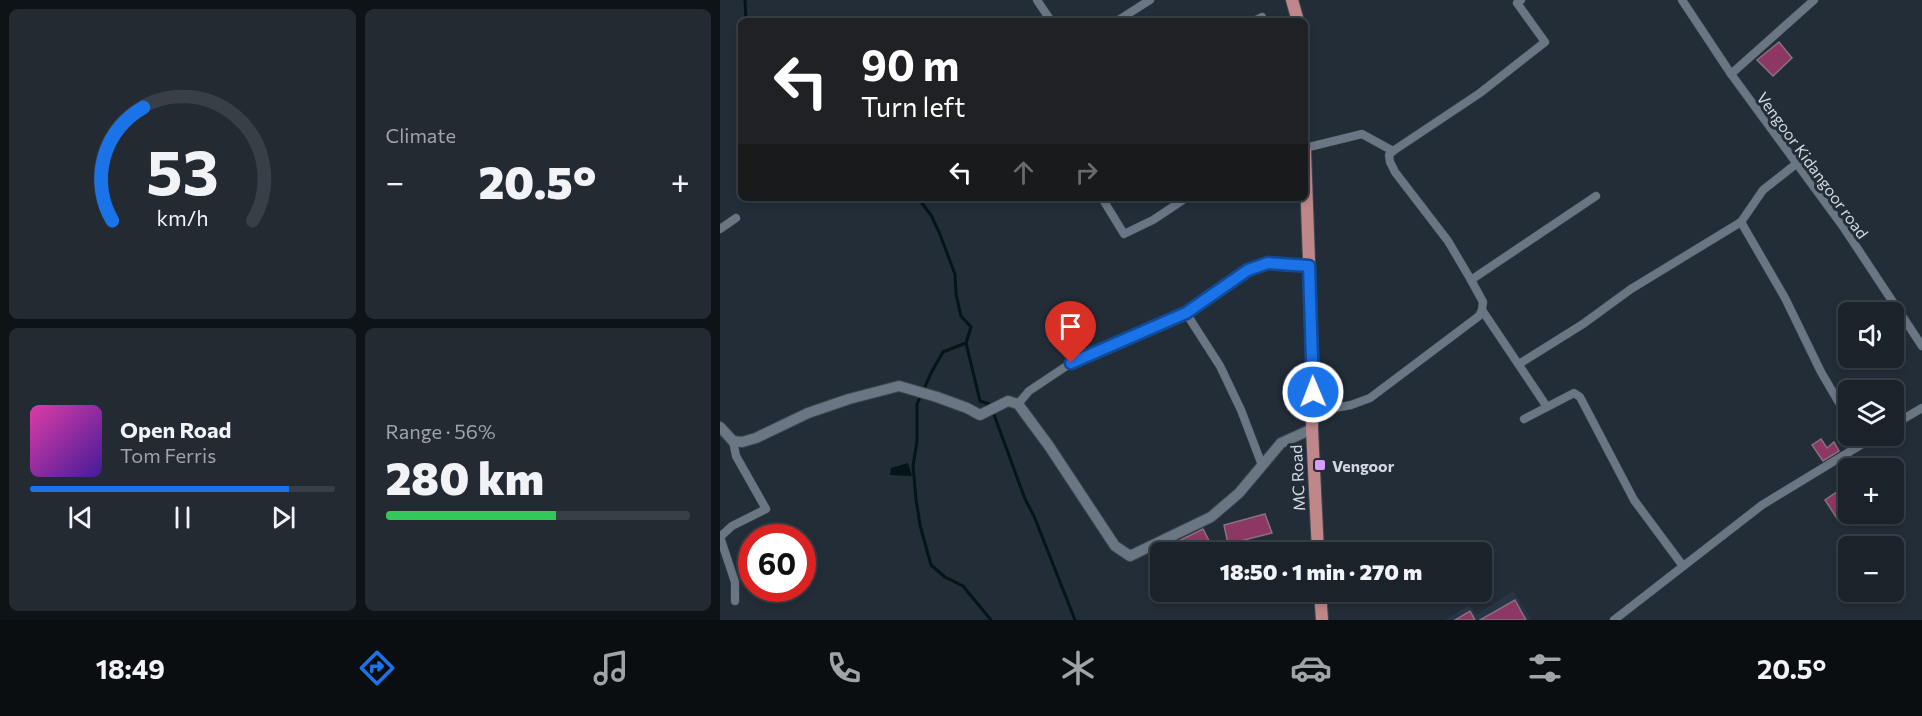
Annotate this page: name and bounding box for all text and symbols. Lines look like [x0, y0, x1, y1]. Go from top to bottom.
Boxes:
text: 90 m [861, 38, 960, 90]
icon: left [762, 42, 840, 120]
street label: Vengoor Kidangoor road [1753, 88, 1873, 242]
text: Turn left [861, 90, 965, 123]
text: Climate [386, 123, 456, 147]
text: 53 [146, 132, 219, 208]
text: 20.5° [478, 153, 596, 208]
icon: left [944, 156, 977, 189]
icon: ahead [1007, 156, 1040, 189]
icon: right [1070, 156, 1103, 189]
text: − [386, 160, 404, 201]
text: + [671, 160, 690, 201]
text: km/h [156, 204, 208, 230]
pin [1045, 301, 1096, 363]
map controls [1838, 302, 1904, 602]
button: sound [1838, 302, 1904, 368]
icon: arrive [1054, 310, 1087, 343]
position arrow [1281, 360, 1345, 424]
button: layers [1838, 380, 1904, 446]
text: Open Road [120, 416, 231, 443]
text: Range · 56% [386, 419, 496, 443]
text: Tom Ferris [120, 443, 216, 467]
street label: MC Road [1286, 444, 1308, 512]
text: 280 km [386, 449, 544, 504]
place label: Vengoor [1332, 456, 1395, 475]
marker: Vengoor [1313, 458, 1327, 472]
button: + [1838, 458, 1904, 524]
icon: previous [64, 501, 97, 534]
icon: pause [166, 501, 199, 534]
icon: next [267, 501, 300, 534]
speed limit sign: 60 [738, 524, 816, 602]
button: − [1838, 536, 1904, 602]
text: 18:50 · 1 min · 270 m [1220, 558, 1422, 585]
icon: directions [356, 647, 398, 689]
icon: music [590, 647, 632, 689]
icon: phone [823, 647, 865, 689]
icon: climate [1057, 647, 1099, 689]
icon: car [1290, 647, 1332, 689]
icon: filters [1524, 647, 1566, 689]
text: 18:49 [96, 652, 165, 685]
text: 20.5° [1757, 652, 1826, 685]

